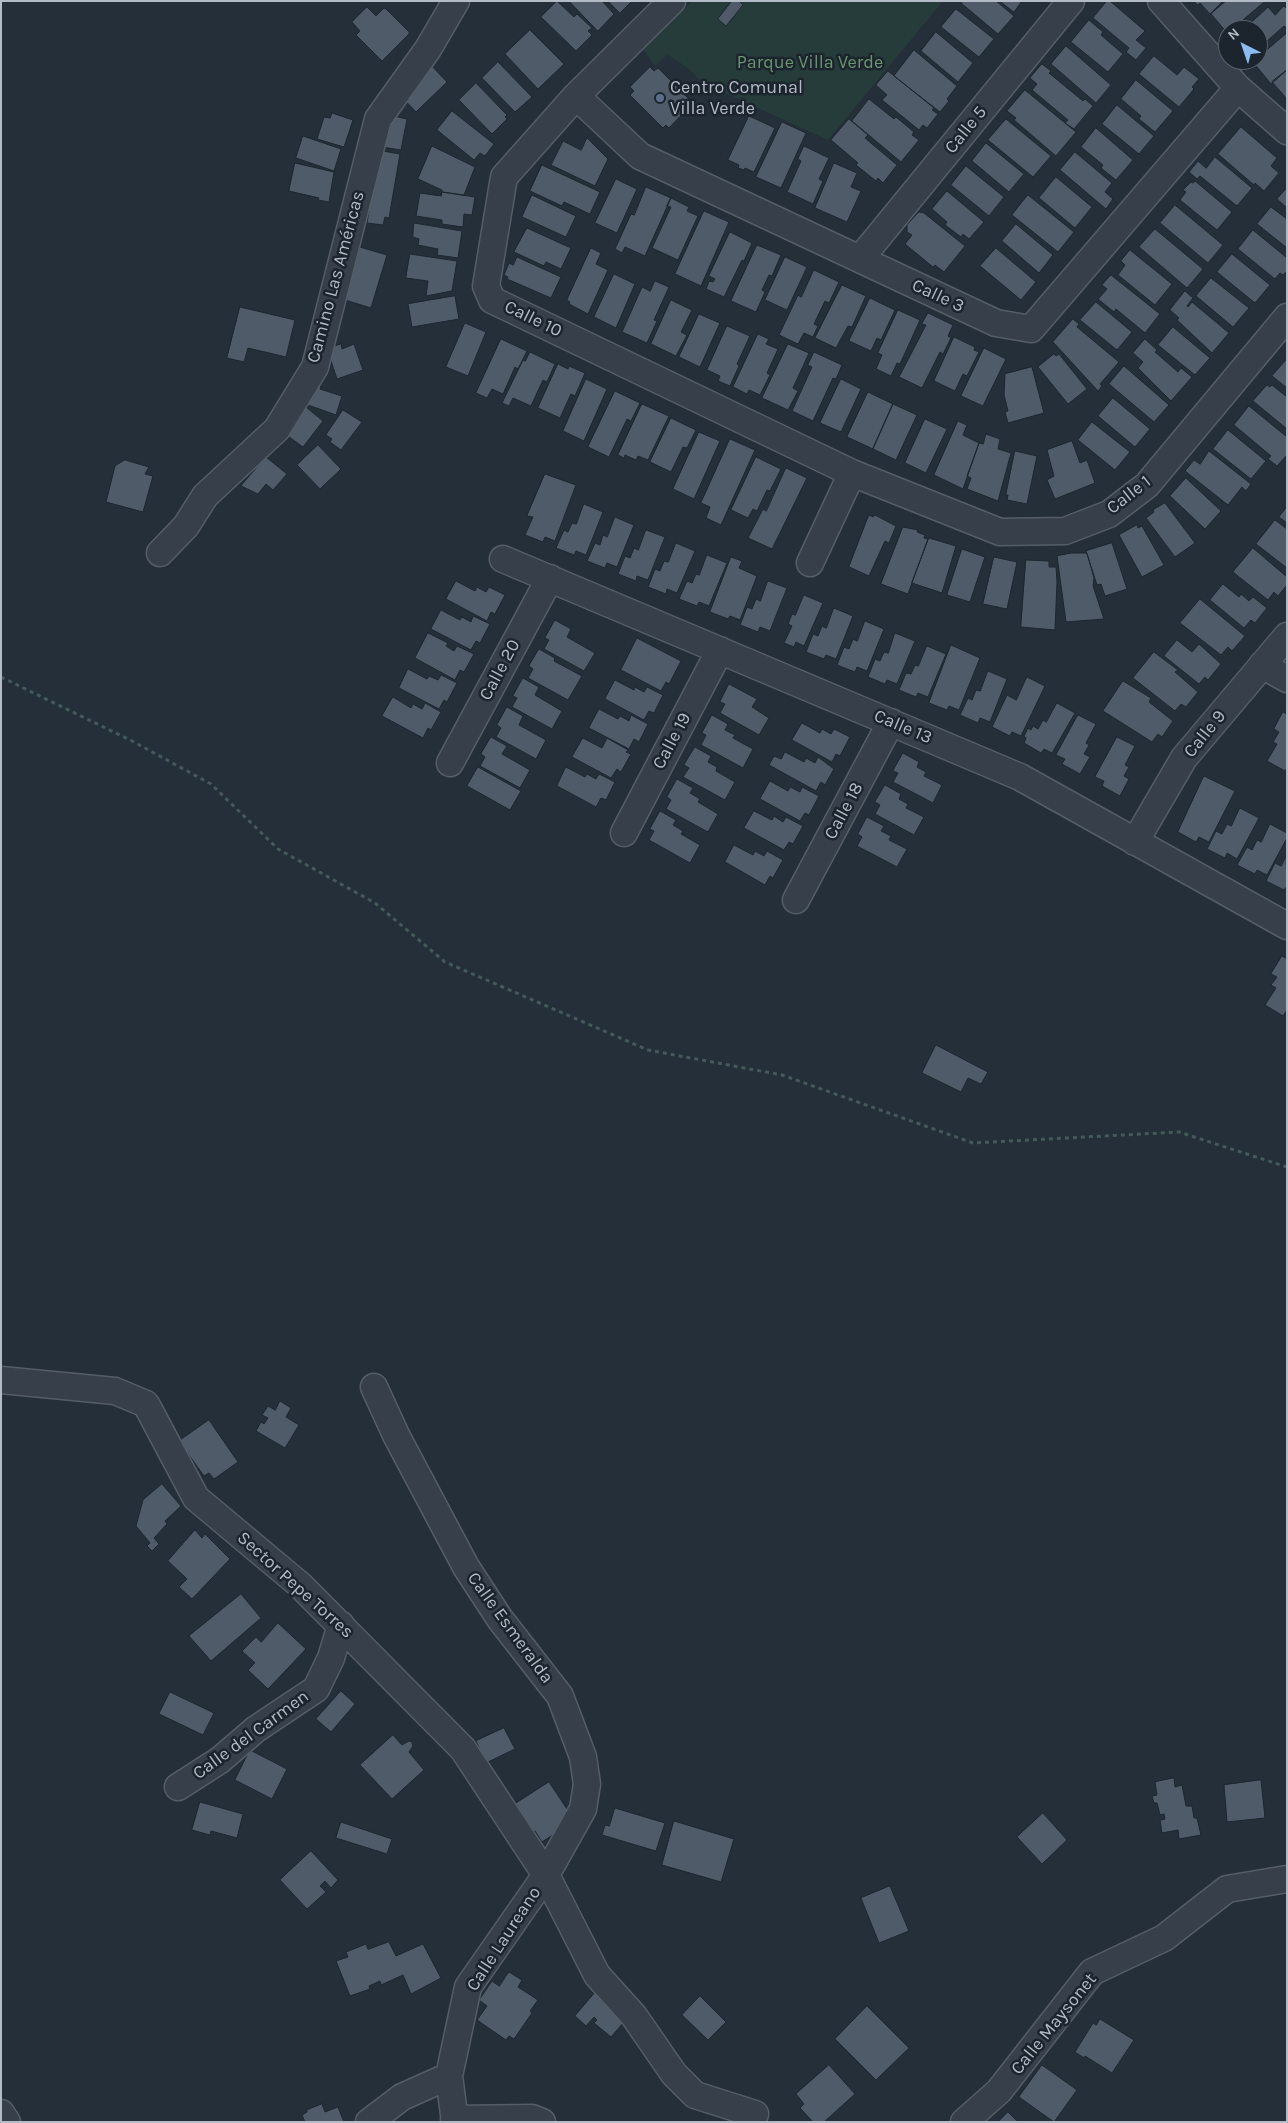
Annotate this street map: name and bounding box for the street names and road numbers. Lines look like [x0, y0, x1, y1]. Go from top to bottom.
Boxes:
street label: Calle 5 [940, 102, 992, 158]
street label: Camino Las Américas [303, 189, 369, 365]
street label: Calle 3 [908, 275, 968, 317]
street label: Calle 10 [501, 296, 565, 342]
street label: Calle 1 [1102, 471, 1156, 519]
street label: Calle 20 [475, 636, 525, 704]
street label: Calle 13 [871, 705, 935, 749]
street label: Calle 9 [1179, 706, 1231, 762]
street label: Calle 19 [648, 709, 696, 773]
street label: Calle 18 [820, 779, 868, 843]
street label: Sector Pepe Torres [232, 1527, 358, 1643]
street label: Calle Esmeralda [462, 1568, 558, 1688]
street label: Calle del Carmen [189, 1686, 313, 1784]
street label: Calle Laureano [462, 1883, 546, 1995]
street label: Calle Maysonet [1007, 1969, 1101, 2079]

